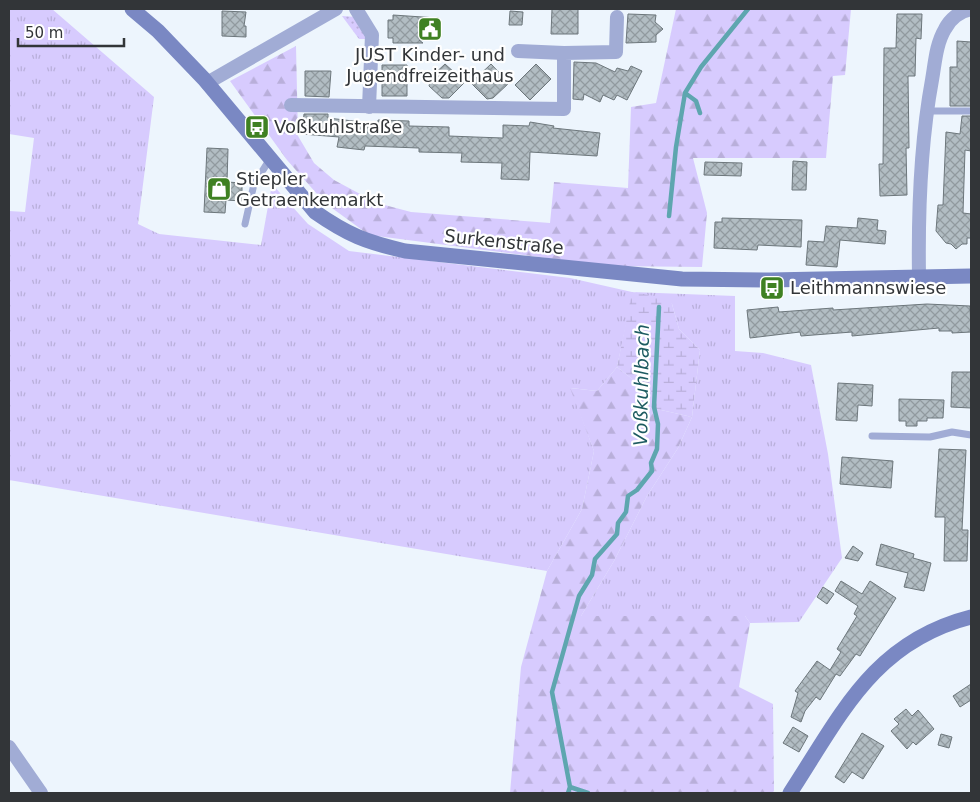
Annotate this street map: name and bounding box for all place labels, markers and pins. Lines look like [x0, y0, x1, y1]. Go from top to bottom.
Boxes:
public building icon: JUST Kinder- und Jugendfreizeithaus [417, 16, 443, 42]
place label: JUST Kinder- und Jugendfreizeithaus [345, 44, 514, 86]
bus stop icon: Voßkuhlstraße [244, 114, 270, 140]
place label: Voßkuhlstraße [274, 116, 402, 137]
place label: Stiepler Getraenkemarkt [236, 168, 383, 210]
shop icon: Stiepler Getraenkemarkt [206, 176, 232, 202]
bus stop icon: Leithmannswiese [759, 275, 785, 301]
place label: Leithmannswiese [790, 277, 946, 298]

